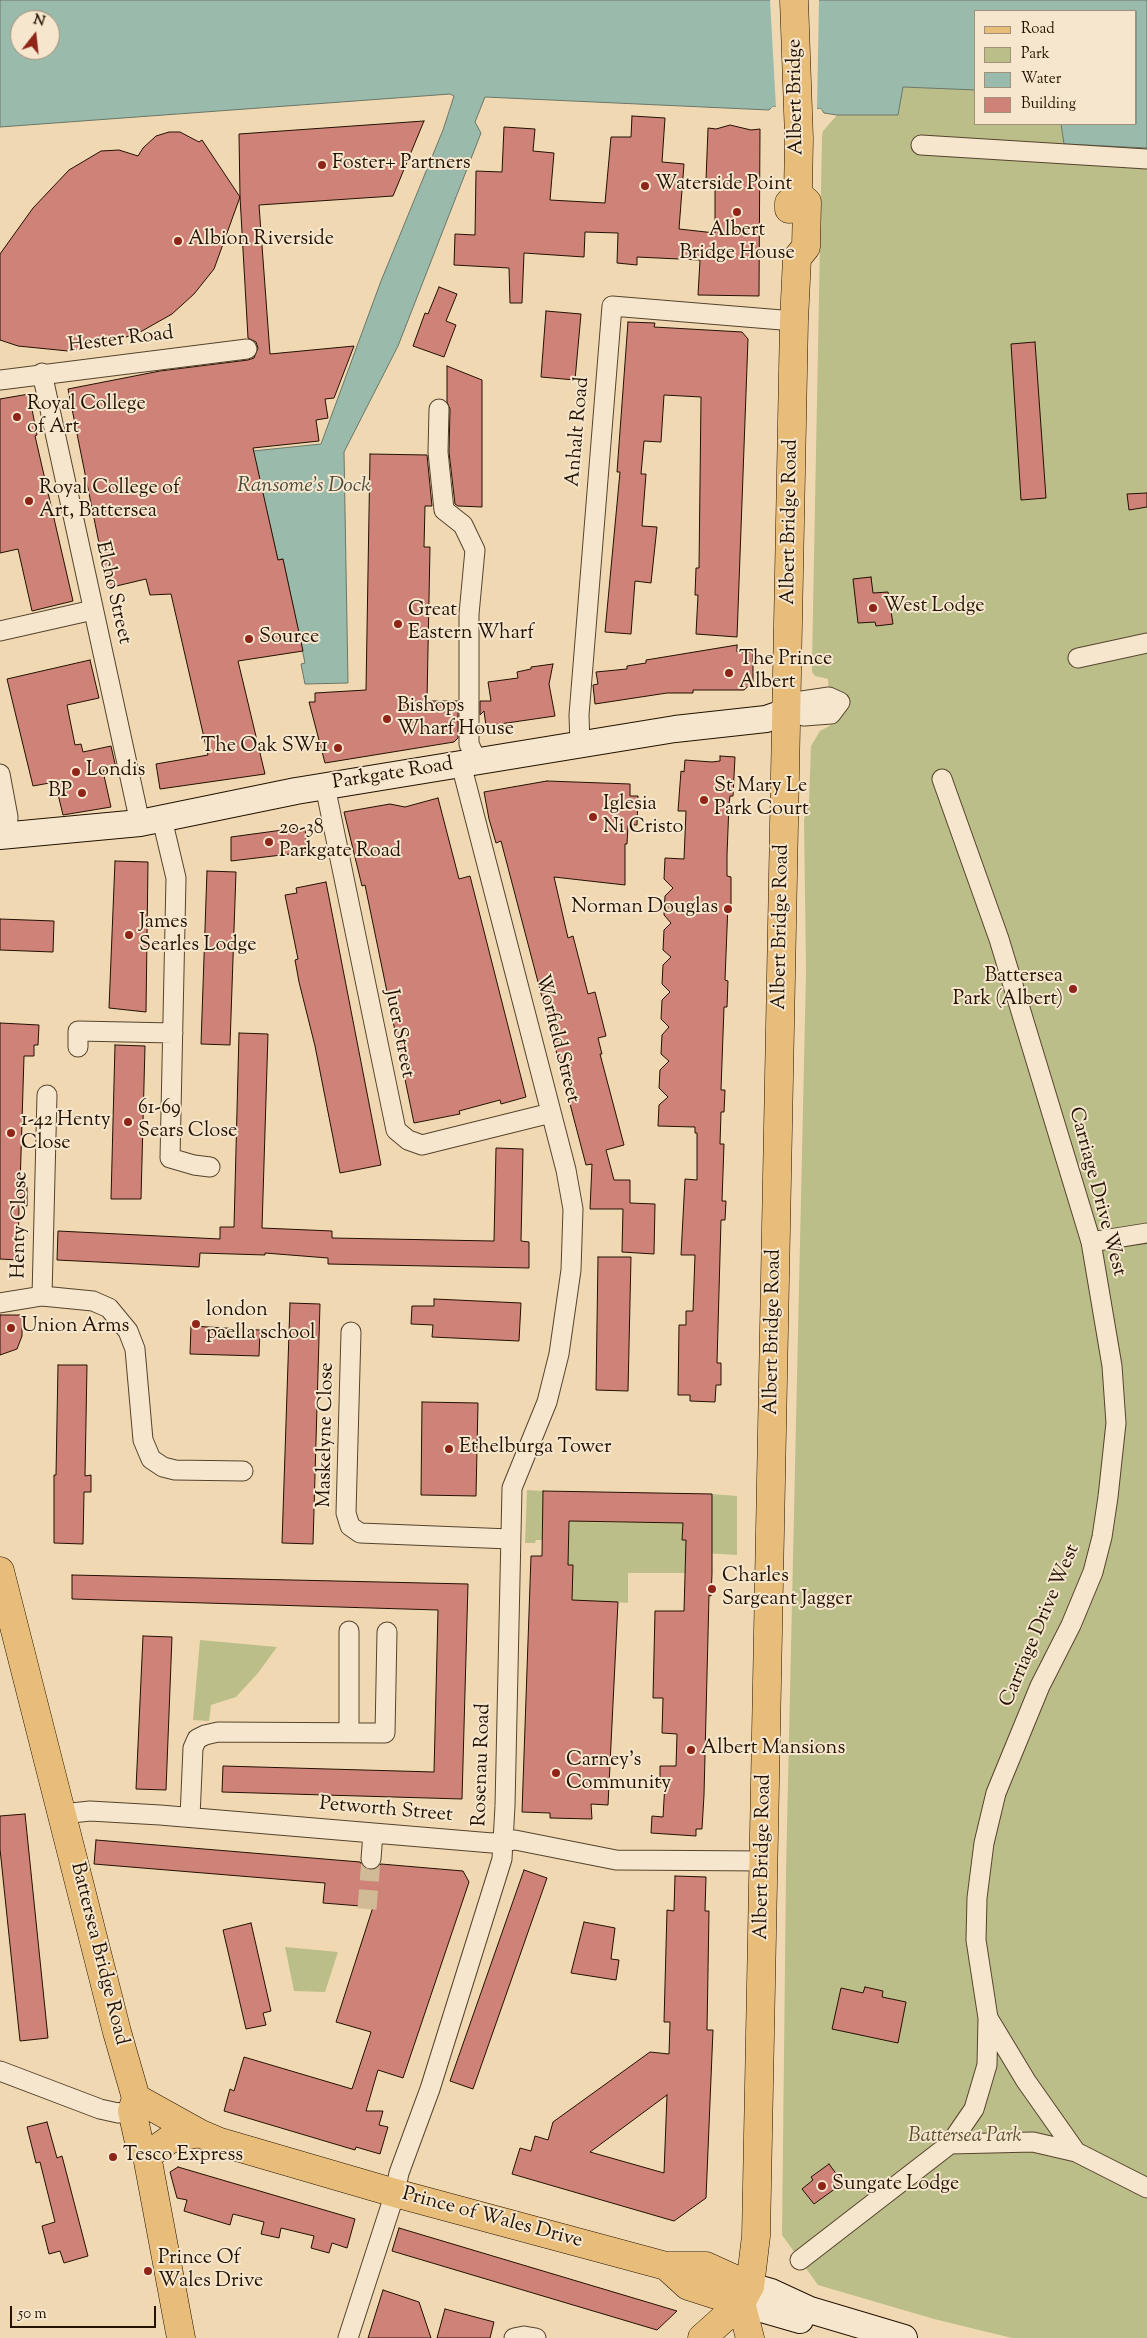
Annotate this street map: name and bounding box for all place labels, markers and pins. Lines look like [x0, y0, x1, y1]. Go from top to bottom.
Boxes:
place label: Foster+ Partners [332, 153, 471, 177]
marker: Foster+ Partners [316, 159, 328, 171]
place label: Waterside Point [655, 174, 792, 198]
marker: Waterside Point [639, 180, 651, 192]
marker: Albert Bridge House [731, 206, 743, 218]
place label: Albert Bridge House [679, 220, 795, 267]
place label: Albion Riverside [188, 229, 334, 253]
marker: Albion Riverside [172, 235, 184, 247]
place label: Royal College of Art [27, 394, 146, 441]
marker: Royal College of Art [11, 411, 23, 423]
place label: Royal College of Art, Battersea [39, 478, 180, 525]
marker: Royal College of Art, Battersea [23, 495, 35, 507]
place label: West Lodge [883, 596, 985, 620]
place label: Great Eastern Wharf [408, 600, 534, 647]
marker: West Lodge [867, 602, 879, 614]
marker: Great Eastern Wharf [392, 618, 404, 630]
place label: Source [259, 627, 319, 651]
marker: Source [243, 633, 255, 645]
place label: The Prince Albert [739, 649, 832, 696]
marker: The Prince Albert [723, 667, 735, 679]
place label: Bishops Wharf House [397, 696, 514, 743]
marker: Bishops Wharf House [381, 713, 393, 725]
place label: The Oak SW11 [201, 736, 328, 760]
marker: The Oak SW11 [332, 742, 344, 754]
place label: Londis [86, 760, 145, 784]
marker: Londis [70, 766, 82, 778]
place label: St Mary Le Park Court [714, 776, 809, 823]
place label: BP [48, 781, 72, 805]
marker: BP [76, 787, 88, 799]
place label: Iglesia Ni Cristo [603, 794, 683, 841]
marker: St Mary Le Park Court [698, 794, 710, 806]
marker: Iglesia Ni Cristo [587, 811, 599, 823]
place label: 20-38 Parkgate Road [279, 818, 401, 865]
marker: 20-38 Parkgate Road [263, 836, 275, 848]
place label: Norman Douglas [571, 897, 718, 921]
marker: Norman Douglas [722, 903, 734, 915]
place label: James Searles Lodge [139, 912, 256, 959]
marker: James Searles Lodge [123, 929, 135, 941]
place label: Battersea Park (Albert) [953, 966, 1063, 1013]
marker: Battersea Park (Albert) [1067, 983, 1079, 995]
place label: 61-69 Sears Close [138, 1098, 237, 1145]
place label: 1-42 Henty Close [21, 1110, 111, 1157]
marker: 61-69 Sears Close [122, 1116, 134, 1128]
marker: 1-42 Henty Close [5, 1127, 17, 1139]
place label: london paella school [206, 1300, 316, 1347]
place label: Union Arms [21, 1316, 129, 1340]
marker: london paella school [190, 1318, 202, 1330]
marker: Union Arms [5, 1322, 17, 1334]
place label: Ethelburga Tower [459, 1437, 611, 1461]
marker: Ethelburga Tower [443, 1443, 455, 1455]
place label: Charles Sargeant Jagger [722, 1566, 852, 1613]
marker: Charles Sargeant Jagger [706, 1583, 718, 1595]
place label: Albert Mansions [701, 1738, 845, 1762]
marker: Albert Mansions [685, 1744, 697, 1756]
place label: Carney's Community [566, 1750, 671, 1797]
marker: Carney's Community [550, 1767, 562, 1779]
place label: Tesco Express [123, 2145, 243, 2169]
marker: Tesco Express [107, 2151, 119, 2163]
place label: Sungate Lodge [832, 2174, 959, 2198]
marker: Sungate Lodge [816, 2180, 828, 2192]
place label: Prince Of Wales Drive [158, 2248, 263, 2295]
marker: Prince Of Wales Drive [142, 2265, 154, 2277]

